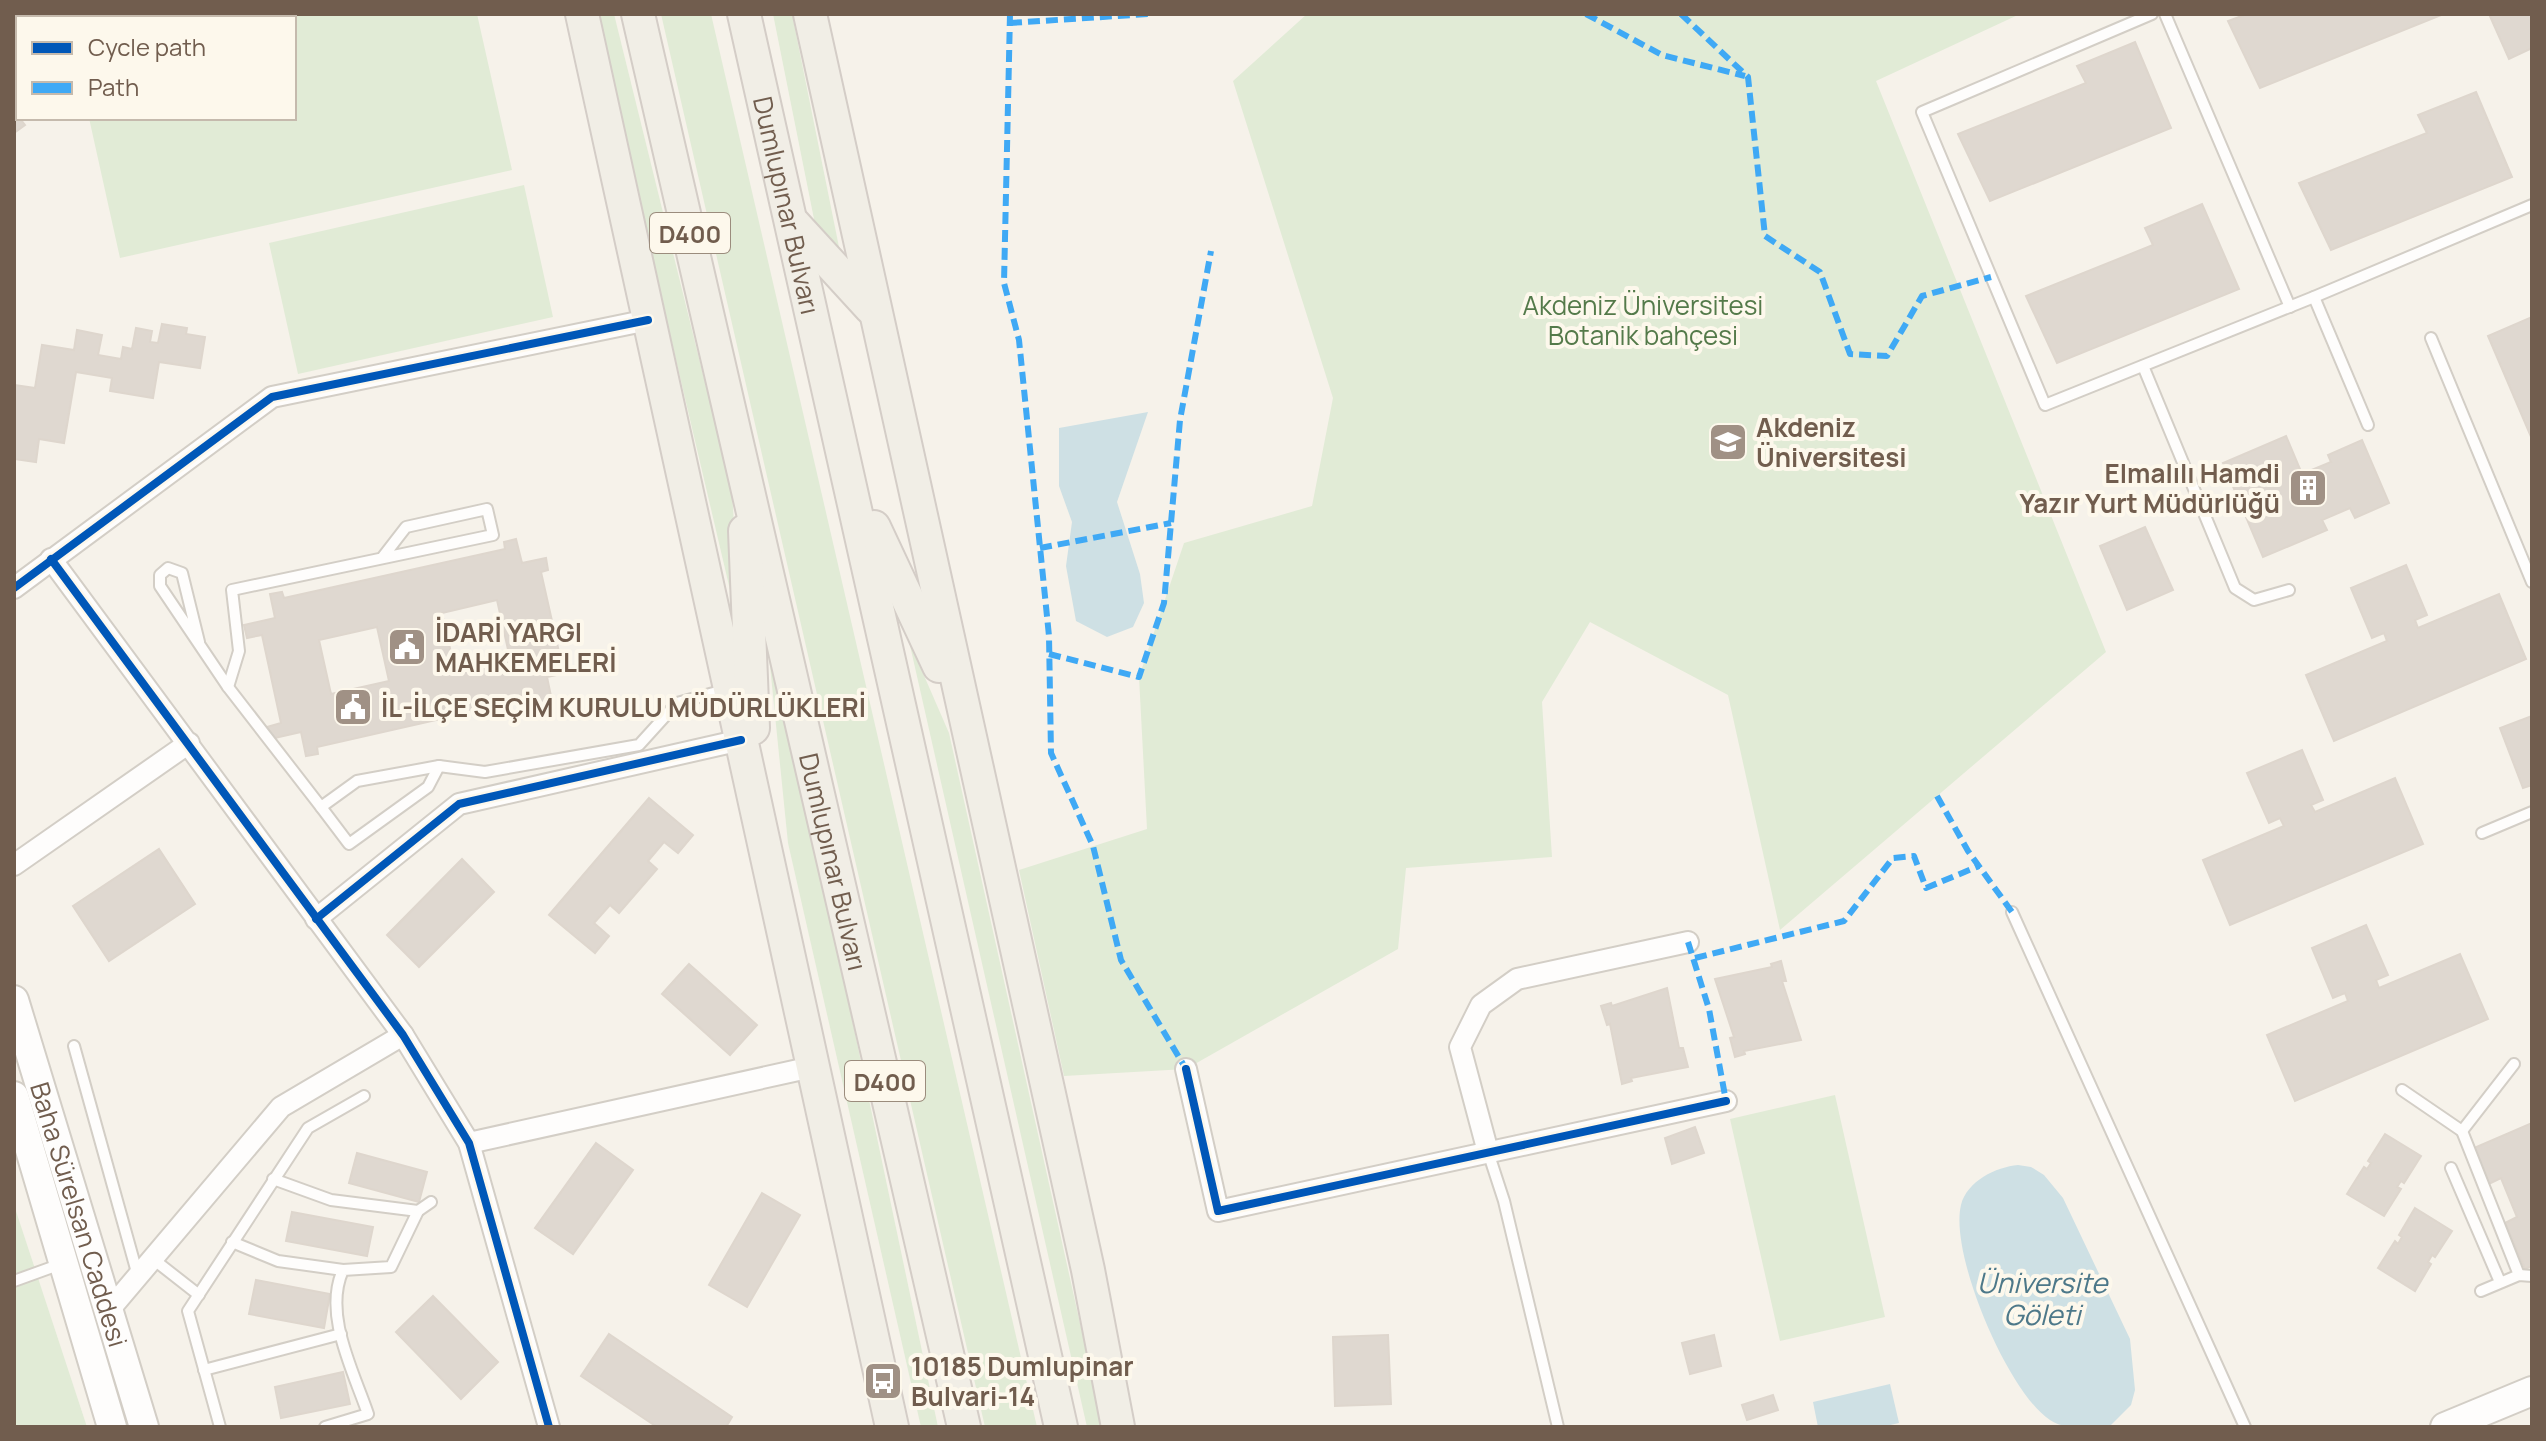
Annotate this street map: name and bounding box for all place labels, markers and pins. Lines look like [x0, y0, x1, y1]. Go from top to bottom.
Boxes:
place label: Akdeniz Üniversitesi [1756, 409, 1907, 475]
school or university icon: Akdeniz Üniversitesi [1707, 421, 1749, 463]
place label: Elmalılı Hamdi Yazır Yurt Müdürlüğü [2020, 455, 2280, 521]
building icon: Elmalılı Hamdi Yazır Yurt Müdürlüğü [2287, 467, 2329, 509]
place label: İDARİ YARGI MAHKEMELERİ [435, 614, 616, 680]
public building icon: İDARİ YARGI MAHKEMELERİ [386, 626, 428, 668]
public building icon: İL-İLÇE SEÇİM KURULU MÜDÜRLÜKLERİ [332, 686, 374, 728]
place label: İL-İLÇE SEÇİM KURULU MÜDÜRLÜKLERİ [381, 689, 866, 725]
place label: 10185 Dumlupinar Bulvari-14 [911, 1348, 1134, 1414]
bus stop icon: 10185 Dumlupinar Bulvari-14 [862, 1360, 904, 1402]

